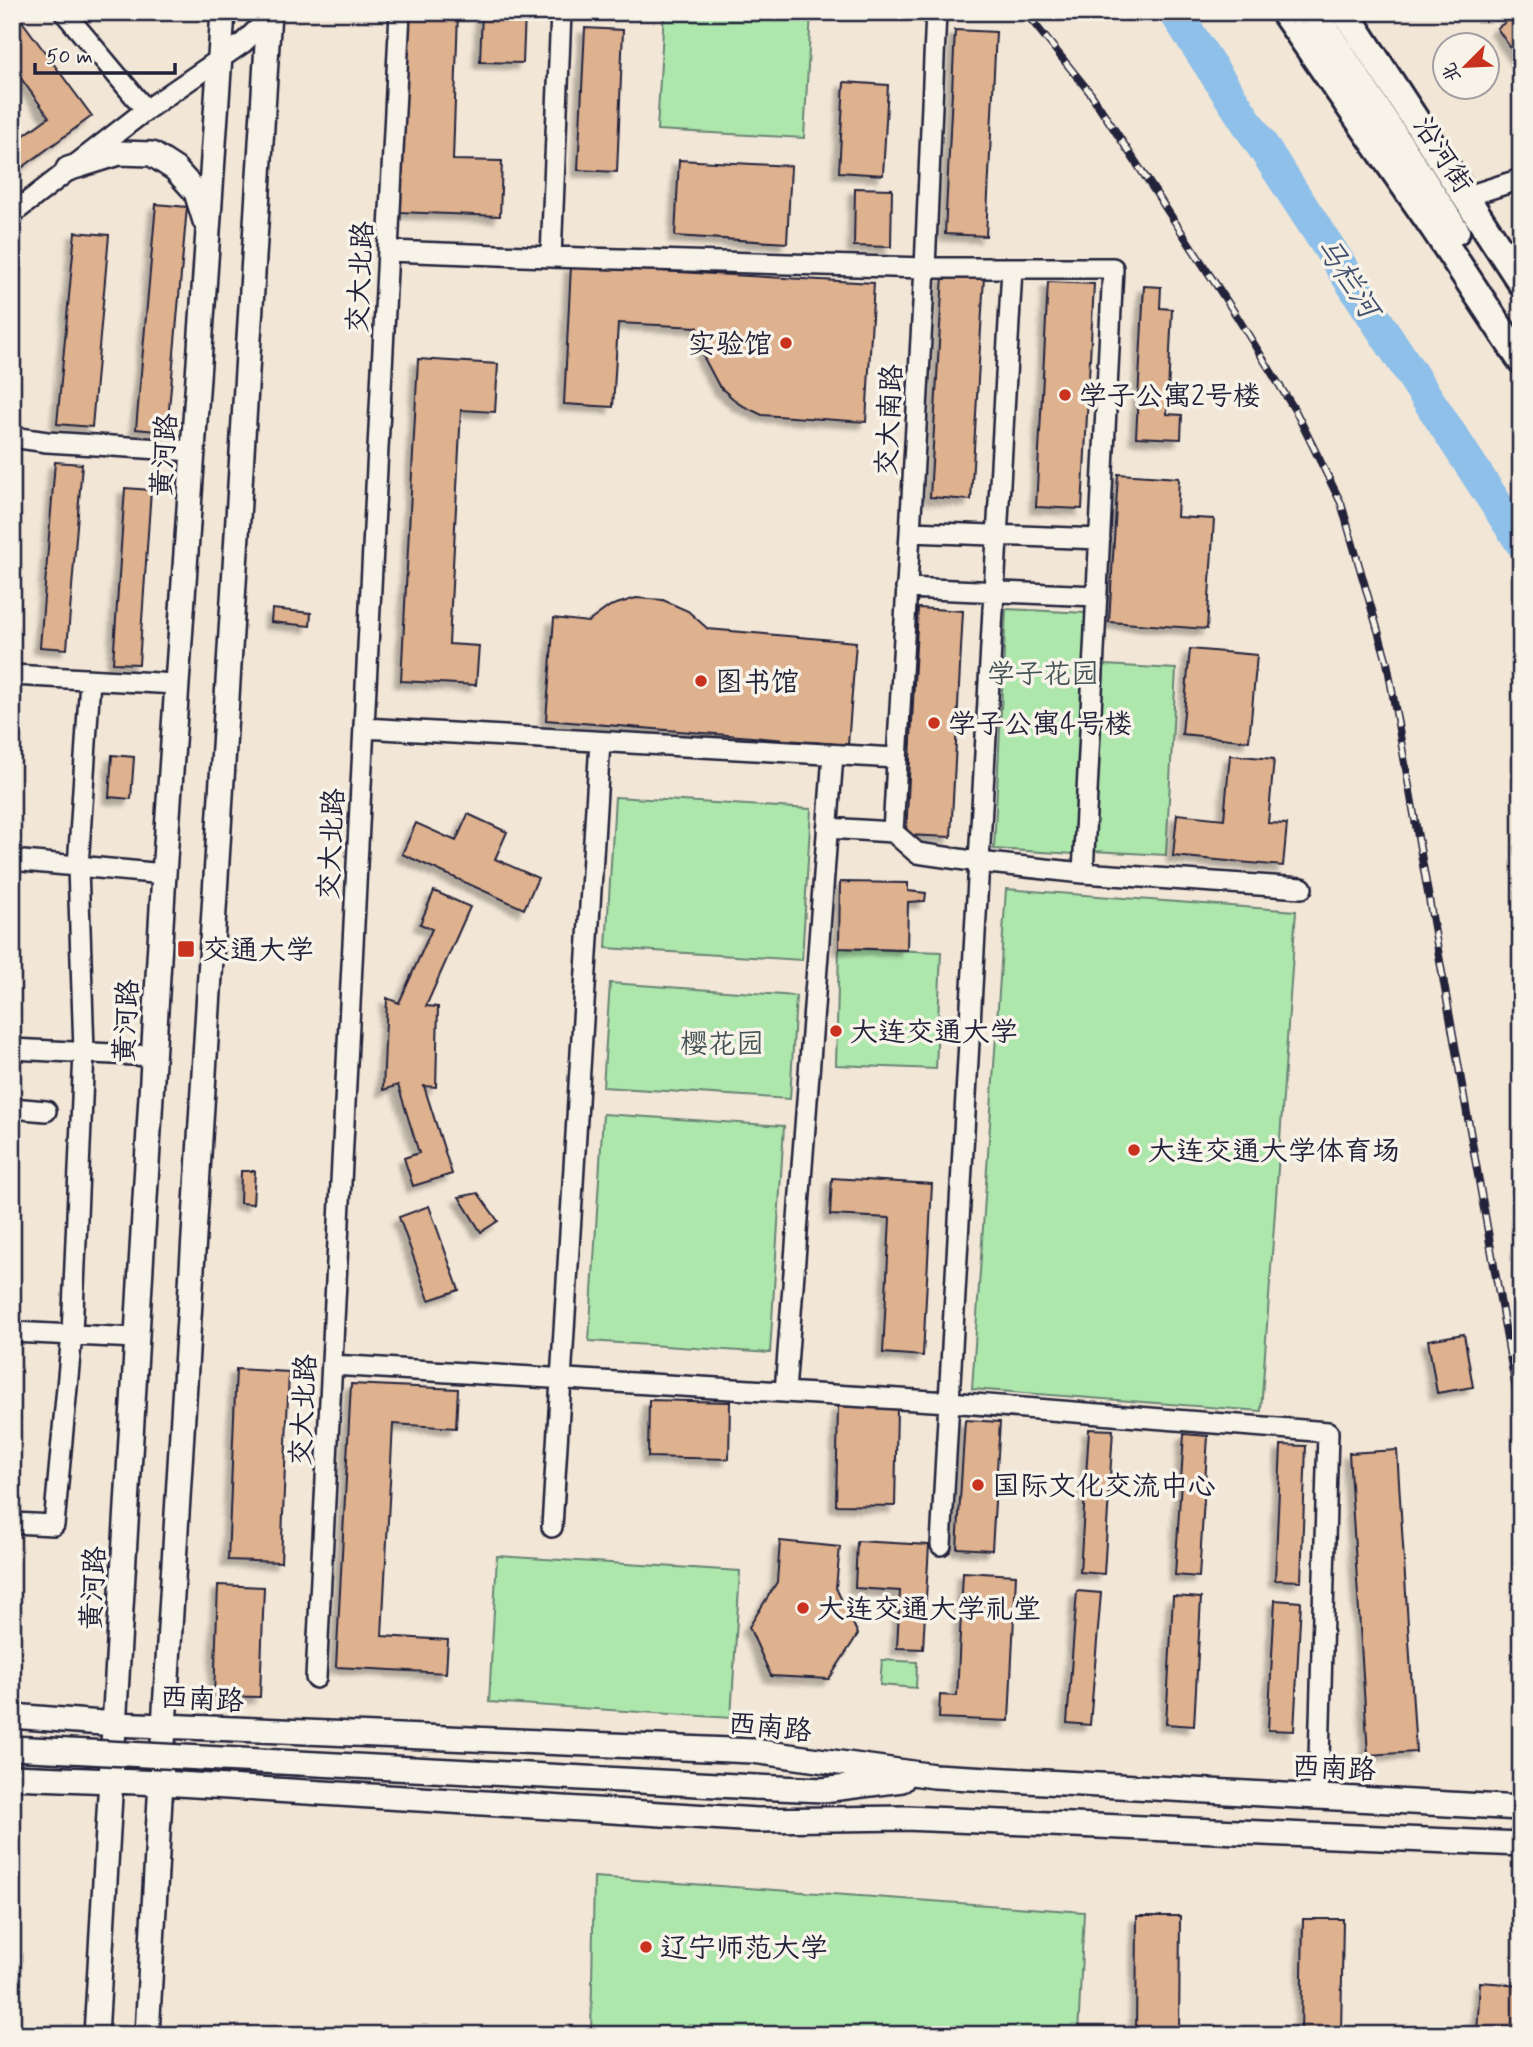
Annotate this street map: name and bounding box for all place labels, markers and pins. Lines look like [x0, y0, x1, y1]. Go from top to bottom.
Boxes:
place label: 实验馆 [688, 327, 772, 364]
marker: 实验馆 [778, 335, 794, 351]
place label: 学子公寓2号楼 [1079, 379, 1261, 416]
marker: 学子公寓2号楼 [1057, 387, 1073, 403]
place label: 图书馆 [715, 665, 799, 702]
marker: 图书馆 [693, 673, 709, 689]
place label: 学子公寓4号楼 [948, 707, 1132, 744]
marker: 学子公寓4号楼 [926, 715, 942, 731]
place label: 交通大学 [202, 933, 314, 970]
marker: 交通大学 [176, 939, 196, 959]
place label: 大连交通大学 [850, 1015, 1018, 1052]
marker: 大连交通大学 [828, 1023, 844, 1039]
place label: 大连交通大学体育场 [1148, 1134, 1400, 1171]
marker: 大连交通大学体育场 [1126, 1142, 1142, 1158]
place label: 国际文化交流中心 [992, 1469, 1216, 1506]
marker: 国际文化交流中心 [970, 1477, 986, 1493]
place label: 大连交通大学礼堂 [817, 1592, 1041, 1629]
marker: 大连交通大学礼堂 [795, 1600, 811, 1616]
place label: 辽宁师范大学 [660, 1931, 828, 1968]
marker: 辽宁师范大学 [638, 1939, 654, 1955]

